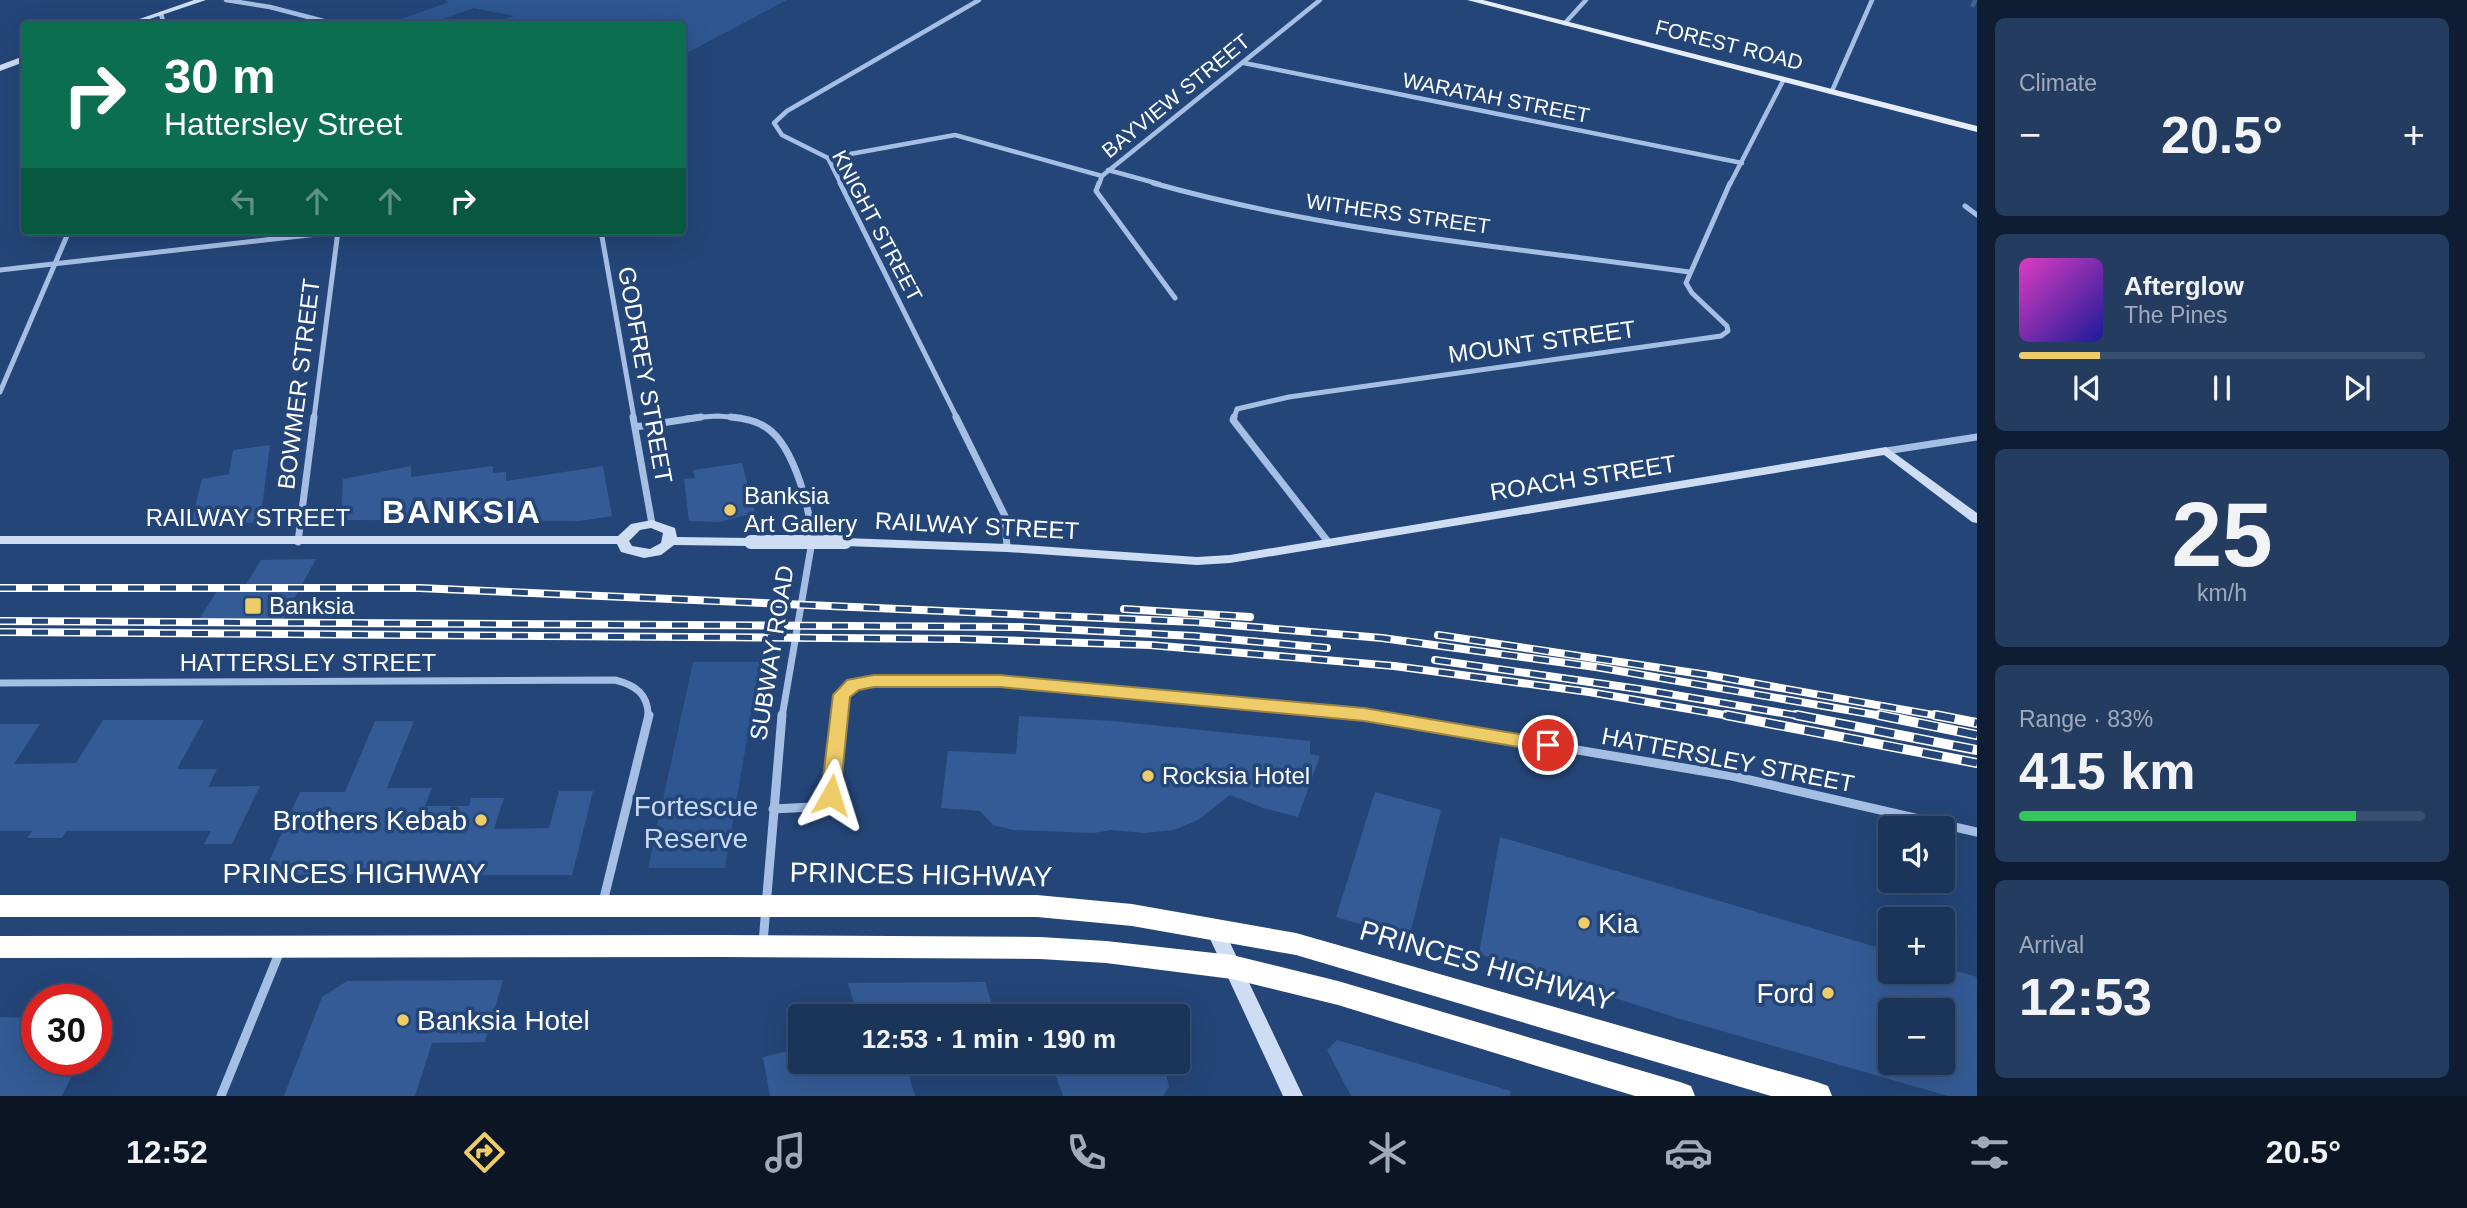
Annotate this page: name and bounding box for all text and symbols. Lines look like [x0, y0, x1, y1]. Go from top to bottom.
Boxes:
street label: FOREST ROAD [1653, 15, 1805, 74]
street label: BAYVIEW STREET [1097, 29, 1254, 162]
icon: right [49, 49, 140, 140]
text: 30 m [164, 49, 276, 103]
street label: WARATAH STREET [1401, 68, 1592, 127]
text: Climate [2019, 70, 2097, 96]
text: Hattersley Street [164, 106, 402, 142]
text: 20.5° [2161, 106, 2283, 164]
text: − [2019, 114, 2041, 156]
text: + [2403, 114, 2425, 156]
street label: KNIGHT STREET [828, 146, 927, 305]
icon: left [225, 182, 263, 220]
icon: ahead [298, 182, 336, 220]
icon: ahead [371, 182, 409, 220]
icon: right [444, 182, 482, 220]
street label: WITHERS STREET [1305, 189, 1492, 238]
street label: GODFREY STREET [613, 264, 678, 486]
text: Afterglow [2124, 271, 2244, 301]
street label: BOWMER STREET [272, 277, 325, 491]
text: The Pines [2124, 302, 2228, 328]
street label: MOUNT STREET [1447, 315, 1638, 368]
icon: previous [2068, 369, 2106, 407]
icon: pause [2203, 369, 2241, 407]
icon: next [2338, 369, 2376, 407]
street label: ROACH STREET [1488, 449, 1678, 506]
place label: Banksia Art Gallery [744, 482, 857, 537]
text: 25 [2171, 484, 2273, 585]
district label: BANKSIA [382, 494, 542, 530]
marker: Banksia Art Gallery [722, 502, 738, 518]
street label: RAILWAY STREET [146, 504, 351, 531]
street label: RAILWAY STREET [874, 507, 1080, 544]
street label: SUBWAY ROAD [744, 563, 799, 742]
text: km/h [2197, 580, 2247, 606]
place label: Banksia [269, 592, 355, 619]
marker: Banksia [243, 596, 263, 616]
street label: HATTERSLEY STREET [180, 649, 437, 676]
text: Range · 83% [2019, 706, 2153, 732]
pin [1518, 715, 1578, 775]
street label: HATTERSLEY STREET [1600, 722, 1857, 797]
icon: arrive [1529, 726, 1567, 764]
text: 415 km [2019, 742, 2195, 800]
position arrow [794, 758, 868, 832]
place label: Rocksia Hotel [1162, 762, 1310, 789]
marker: Rocksia Hotel [1140, 768, 1156, 784]
park label: Fortescue Reserve [634, 791, 758, 854]
place label: Brothers Kebab [272, 805, 467, 836]
marker: Brothers Kebab [473, 812, 489, 828]
map controls [1878, 816, 1955, 1075]
button: sound [1878, 816, 1955, 893]
street label: PRINCES HIGHWAY [789, 857, 1053, 892]
street label: PRINCES HIGHWAY [223, 858, 486, 889]
button: + [1878, 907, 1955, 984]
place label: Kia [1598, 908, 1639, 939]
street label: PRINCES HIGHWAY [1356, 914, 1618, 1017]
marker: Kia [1576, 915, 1592, 931]
text: Arrival [2019, 932, 2084, 958]
text: 12:53 [2019, 968, 2152, 1026]
place label: Ford [1756, 978, 1814, 1009]
speed limit sign: 30 [21, 984, 112, 1075]
marker: Ford [1820, 985, 1836, 1001]
button: − [1878, 998, 1955, 1075]
place label: Banksia Hotel [417, 1005, 590, 1036]
marker: Banksia Hotel [395, 1012, 411, 1028]
text: 12:53 · 1 min · 190 m [862, 1024, 1116, 1054]
icon: directions [460, 1128, 509, 1177]
icon: music [761, 1128, 810, 1177]
icon: phone [1062, 1128, 1111, 1177]
icon: climate [1363, 1128, 1412, 1177]
icon: car [1664, 1128, 1713, 1177]
icon: filters [1965, 1128, 2014, 1177]
text: 12:52 [126, 1134, 208, 1170]
text: 20.5° [2266, 1134, 2341, 1170]

